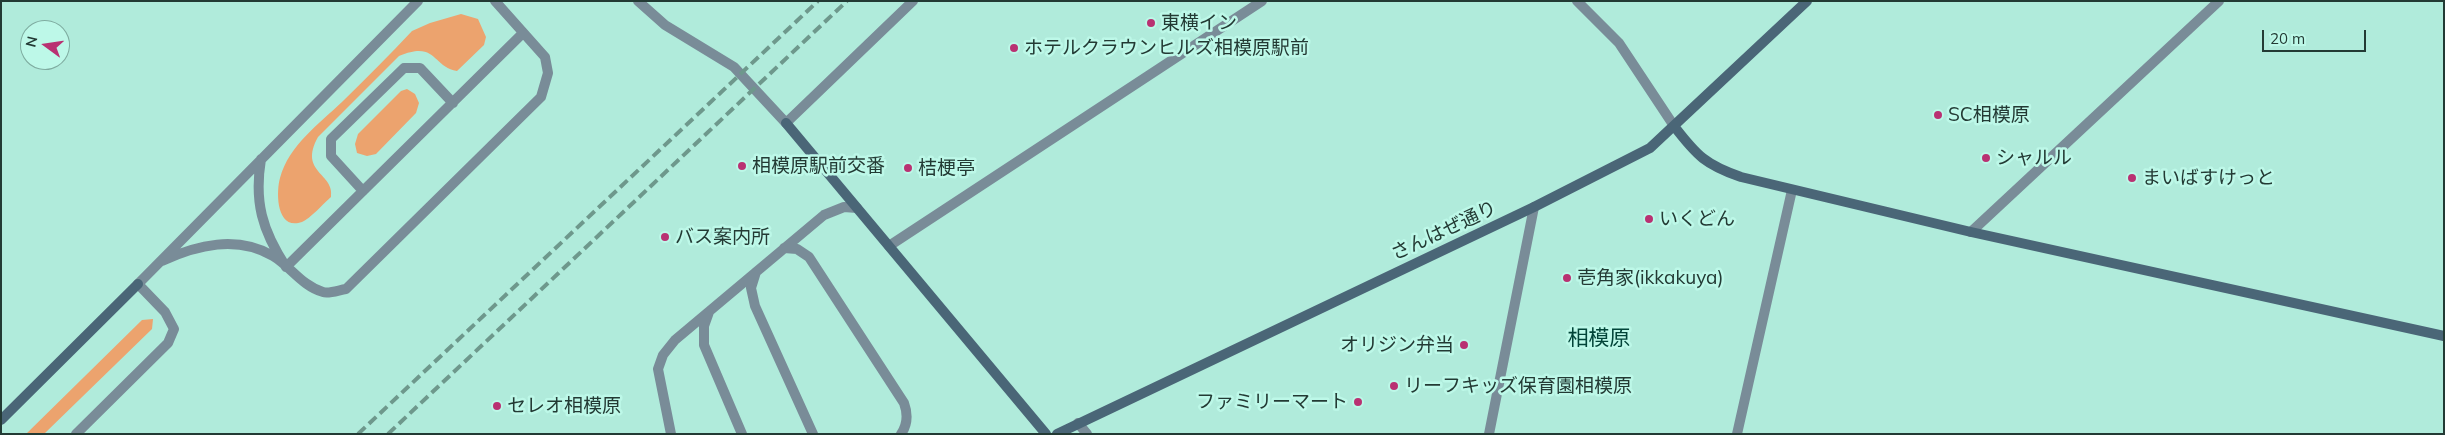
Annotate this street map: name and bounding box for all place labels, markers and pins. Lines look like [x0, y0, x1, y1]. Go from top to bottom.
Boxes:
place label: 東横イン [1161, 12, 1237, 34]
marker: 東横イン [1145, 17, 1157, 29]
place label: ホテルクラウンヒルズ相模原駅前 [1024, 37, 1309, 59]
marker: ホテルクラウンヒルズ相模原駅前 [1008, 42, 1020, 54]
place label: SC相模原 [1948, 104, 2030, 126]
marker: SC相模原 [1932, 109, 1944, 121]
place label: シャルル [1996, 147, 2072, 169]
marker: シャルル [1980, 152, 1992, 164]
place label: 相模原駅前交番 [752, 155, 885, 177]
place label: 桔梗亭 [918, 157, 975, 179]
marker: 相模原駅前交番 [736, 160, 748, 172]
marker: 桔梗亭 [902, 162, 914, 174]
place label: まいばすけっと [2142, 167, 2275, 189]
marker: まいばすけっと [2126, 172, 2138, 184]
place label: いくどん [1659, 208, 1735, 230]
marker: いくどん [1643, 213, 1655, 225]
place label: バス案内所 [675, 226, 770, 248]
marker: バス案内所 [659, 231, 671, 243]
place label: 壱角家(ikkakuya) [1577, 267, 1724, 289]
marker: 壱角家(ikkakuya) [1561, 272, 1573, 284]
place label: オリジン弁当 [1340, 334, 1454, 356]
marker: オリジン弁当 [1458, 339, 1470, 351]
place label: リーフキッズ保育園相模原 [1404, 375, 1632, 397]
marker: リーフキッズ保育園相模原 [1388, 380, 1400, 392]
place label: ファミリーマート [1196, 391, 1348, 413]
place label: セレオ相模原 [507, 395, 621, 417]
marker: ファミリーマート [1352, 396, 1364, 408]
marker: セレオ相模原 [491, 400, 503, 412]

